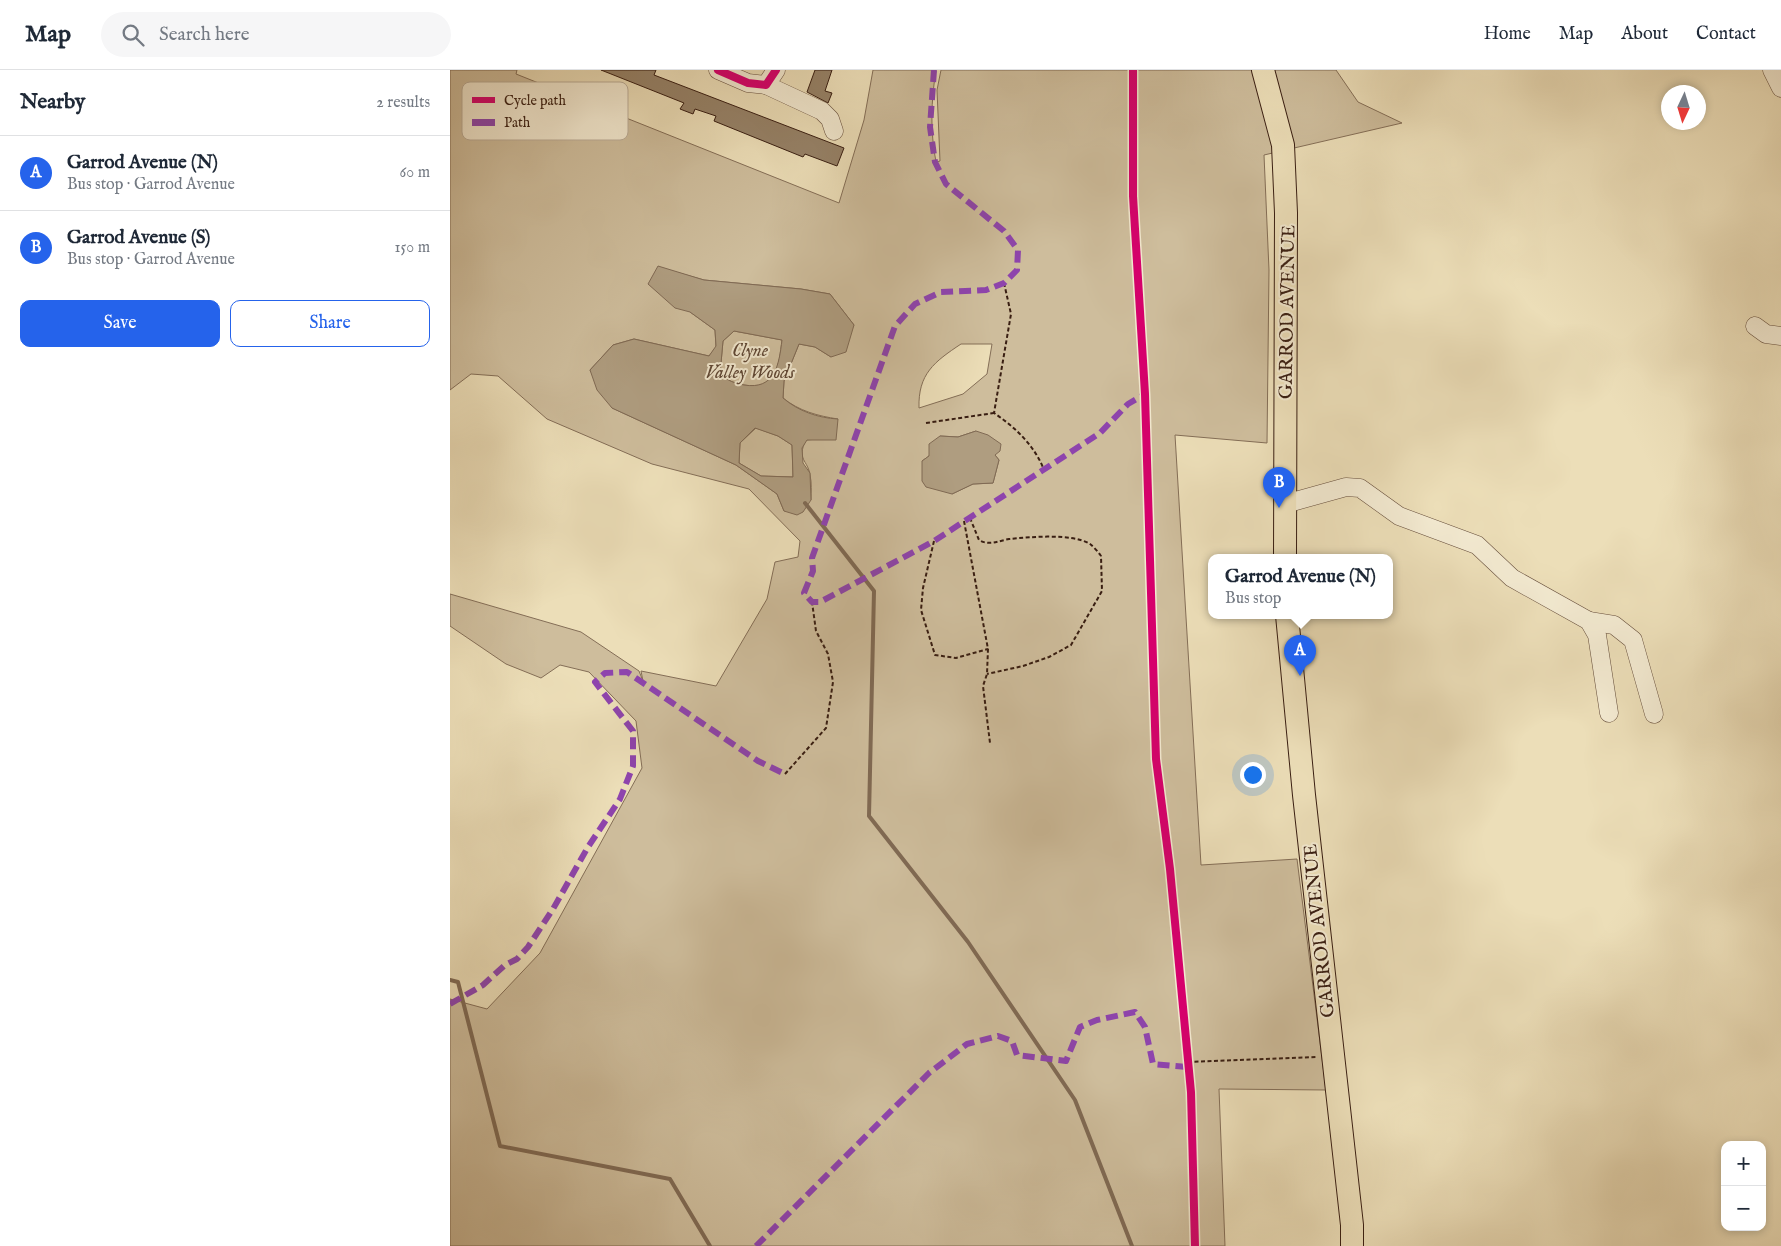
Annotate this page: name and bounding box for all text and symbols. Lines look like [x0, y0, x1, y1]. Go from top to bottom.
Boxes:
search box [101, 12, 451, 57]
text: Map [25, 19, 71, 50]
icon: search [119, 21, 147, 49]
text: Search here [159, 23, 250, 47]
text: Home [1484, 23, 1531, 46]
text: Map [1559, 23, 1593, 46]
text: About [1621, 23, 1668, 46]
text: Contact [1696, 23, 1756, 46]
legend [462, 82, 628, 140]
north arrow [1661, 85, 1706, 130]
text: Nearby [20, 89, 85, 116]
text: Cycle path [504, 92, 566, 110]
text: 2 results [376, 93, 430, 113]
text: Path [504, 114, 531, 132]
text: Garrod Avenue (N) [67, 151, 218, 175]
text: A [31, 163, 41, 183]
text: 60 m [400, 163, 430, 183]
text: Bus stop · Garrod Avenue [67, 175, 235, 195]
street label: GARROD AVENUE [1274, 225, 1302, 399]
text: Garrod Avenue (S) [67, 226, 210, 250]
text: B [31, 238, 41, 258]
text: 150 m [395, 238, 430, 258]
text: Bus stop · Garrod Avenue [67, 250, 235, 270]
button: Save [20, 300, 220, 347]
button: Share [230, 300, 430, 347]
park label: Clyne Valley Woods [705, 339, 795, 385]
pin: B [1263, 467, 1295, 508]
popup [1208, 554, 1393, 619]
text: Garrod Avenue (N) [1225, 565, 1376, 589]
text: Bus stop [1225, 589, 1281, 609]
pin: A [1284, 635, 1316, 676]
your location [1240, 762, 1266, 788]
street label: GARROD AVENUE [1299, 843, 1341, 1019]
map controls [1721, 1141, 1766, 1231]
button: + [1721, 1141, 1766, 1186]
button: − [1721, 1186, 1766, 1231]

